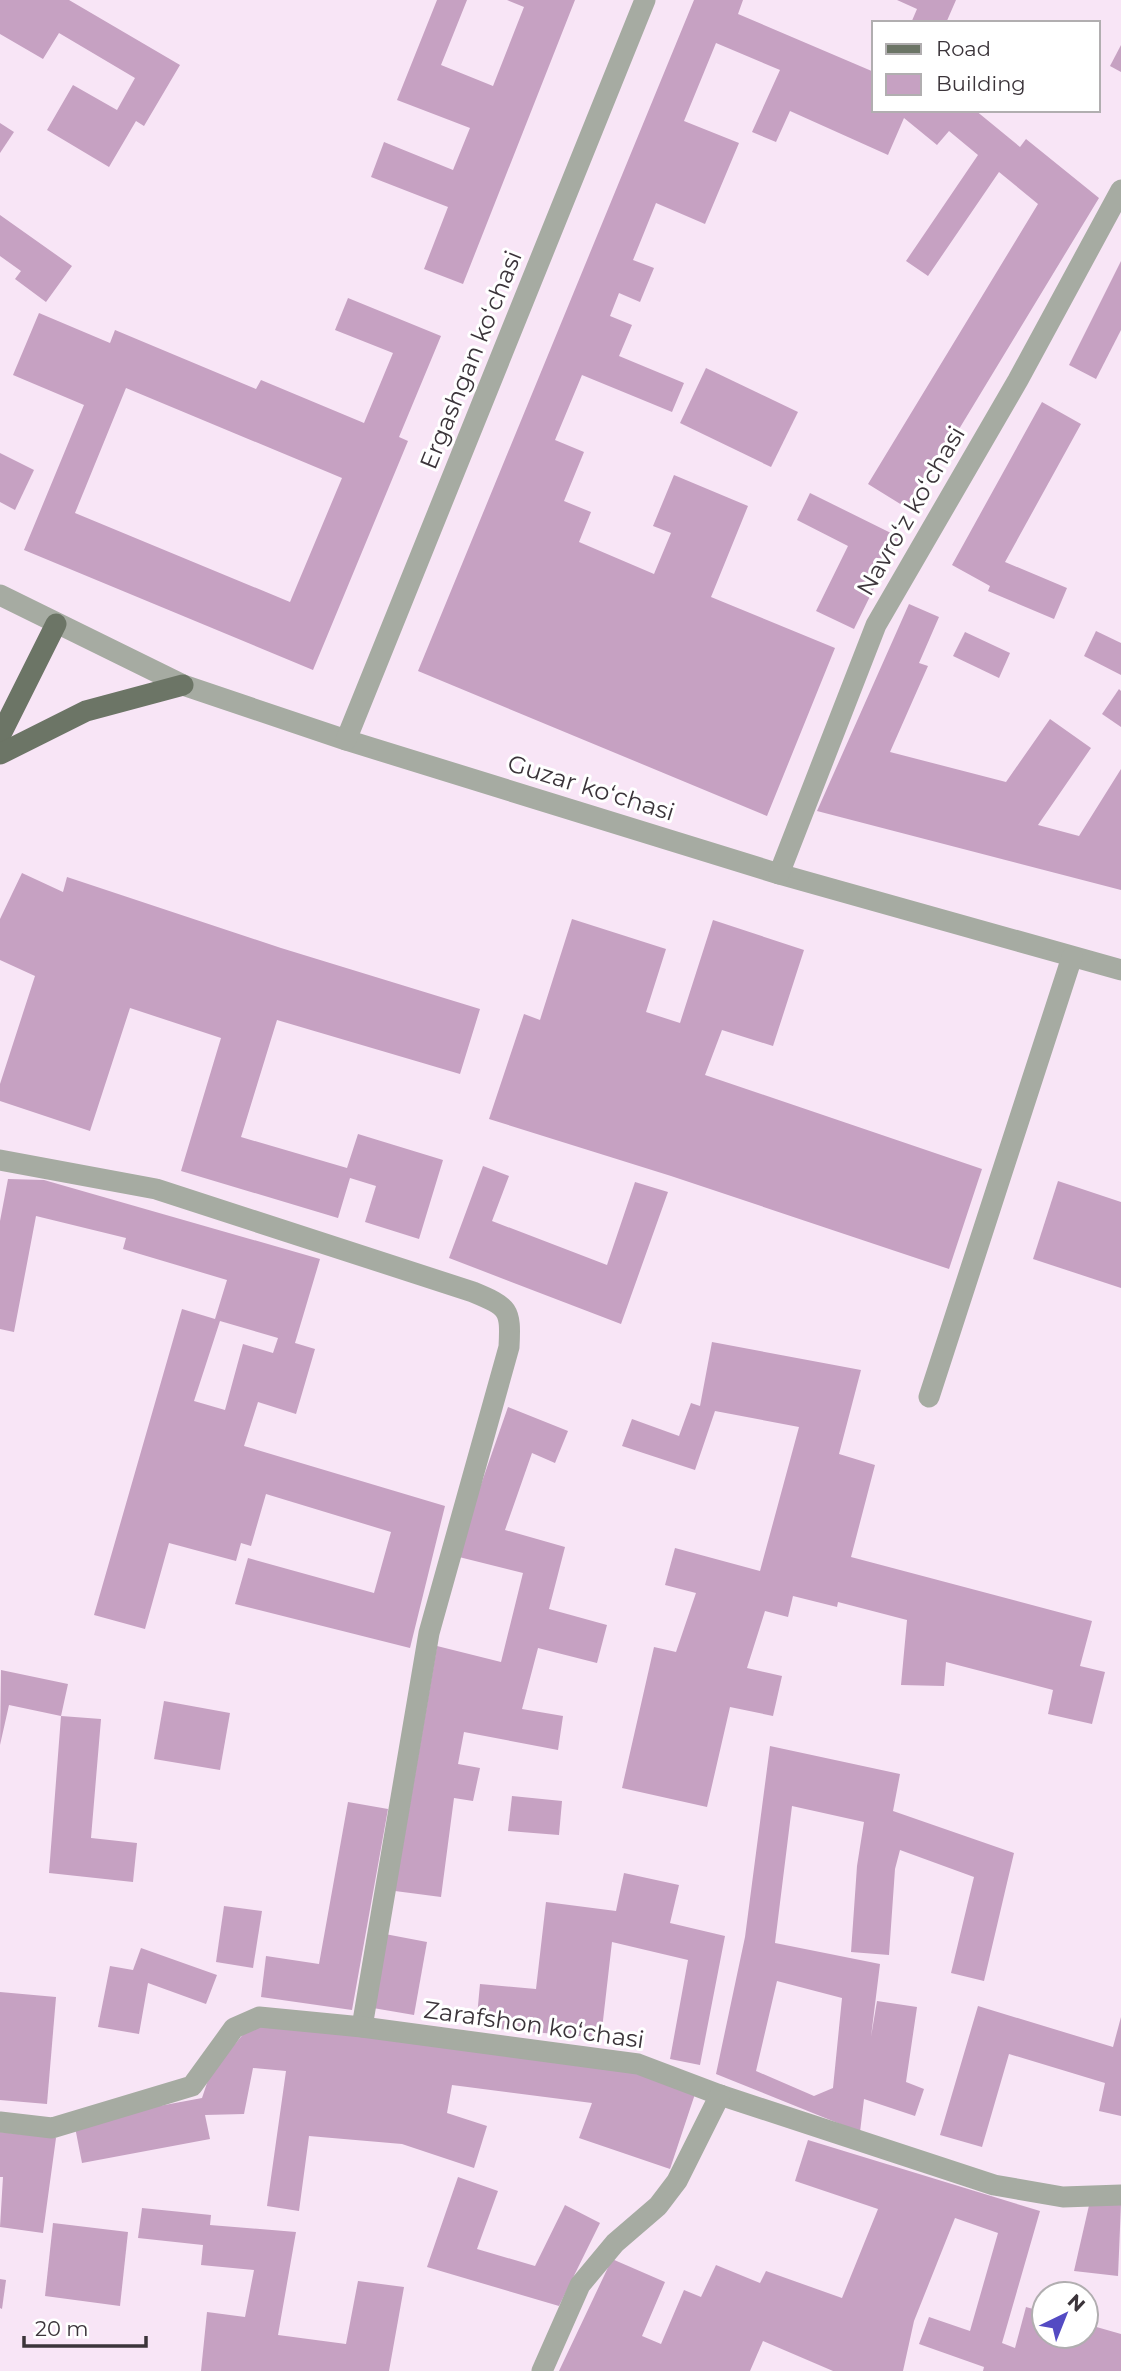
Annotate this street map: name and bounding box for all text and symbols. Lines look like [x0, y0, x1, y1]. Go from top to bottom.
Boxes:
legend [872, 21, 1100, 112]
text: Road [936, 36, 991, 61]
text: Building [936, 71, 1026, 96]
street label: Ergashgan koʻchasi [413, 246, 528, 473]
street label: Navroʻz koʻchasi [850, 421, 971, 601]
street label: Guzar koʻchasi [504, 748, 678, 827]
street label: Zarafshon koʻchasi [422, 1995, 646, 2054]
north arrow [1030, 2280, 1100, 2350]
text: N [1063, 2289, 1090, 2317]
scale bar [24, 2304, 147, 2348]
text: 20 m [35, 2316, 89, 2341]

